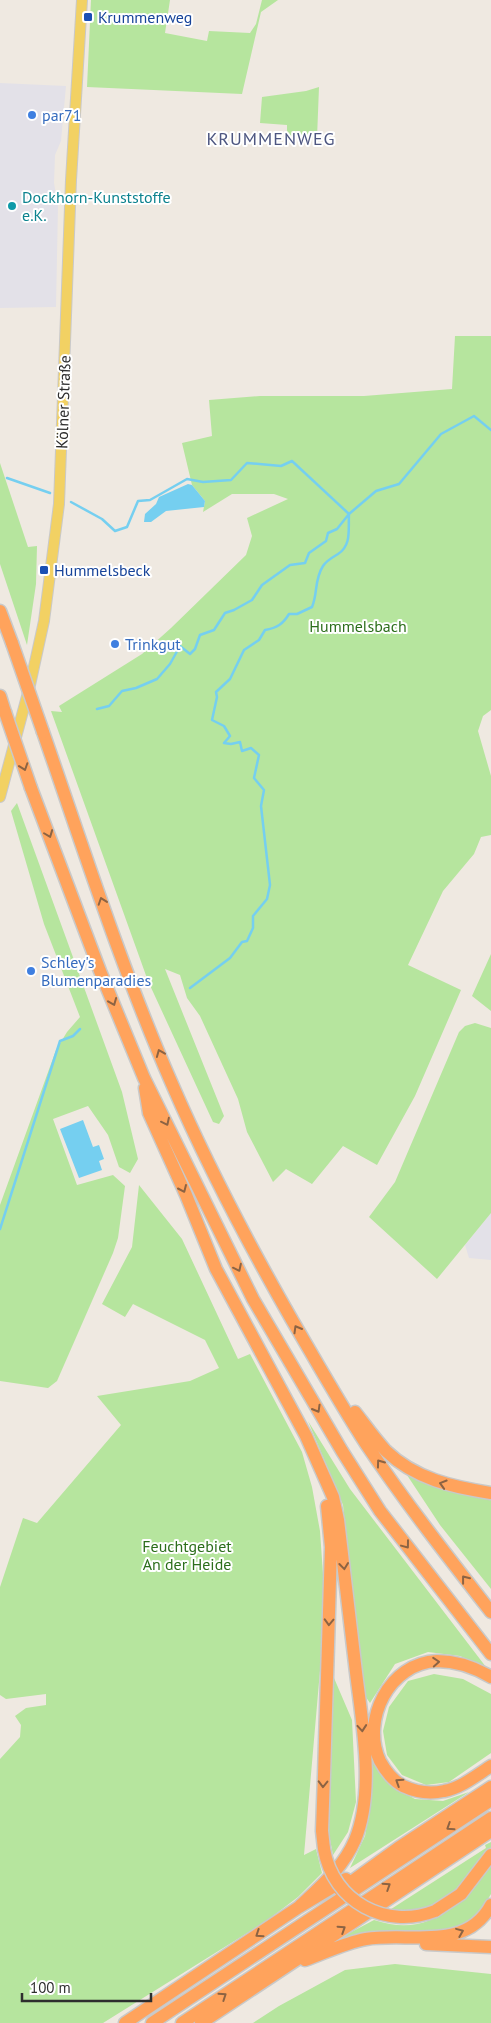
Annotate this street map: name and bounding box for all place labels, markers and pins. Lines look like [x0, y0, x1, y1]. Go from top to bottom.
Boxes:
place label: Krummenweg [98, 7, 192, 27]
marker: Krummenweg [82, 11, 94, 23]
place label: par71 [42, 105, 81, 125]
marker: par71 [26, 109, 38, 121]
place label: Dockhorn-Kunststoffe e.K. [22, 187, 171, 225]
marker: Dockhorn-Kunststoffe e.K. [6, 200, 18, 212]
place label: Hummelsbeck [54, 560, 151, 580]
marker: Hummelsbeck [38, 564, 50, 576]
place label: Trinkgut [125, 634, 181, 654]
marker: Trinkgut [109, 638, 121, 650]
place label: Schley's Blumenparadies [41, 952, 152, 990]
marker: Schley's Blumenparadies [25, 965, 37, 977]

